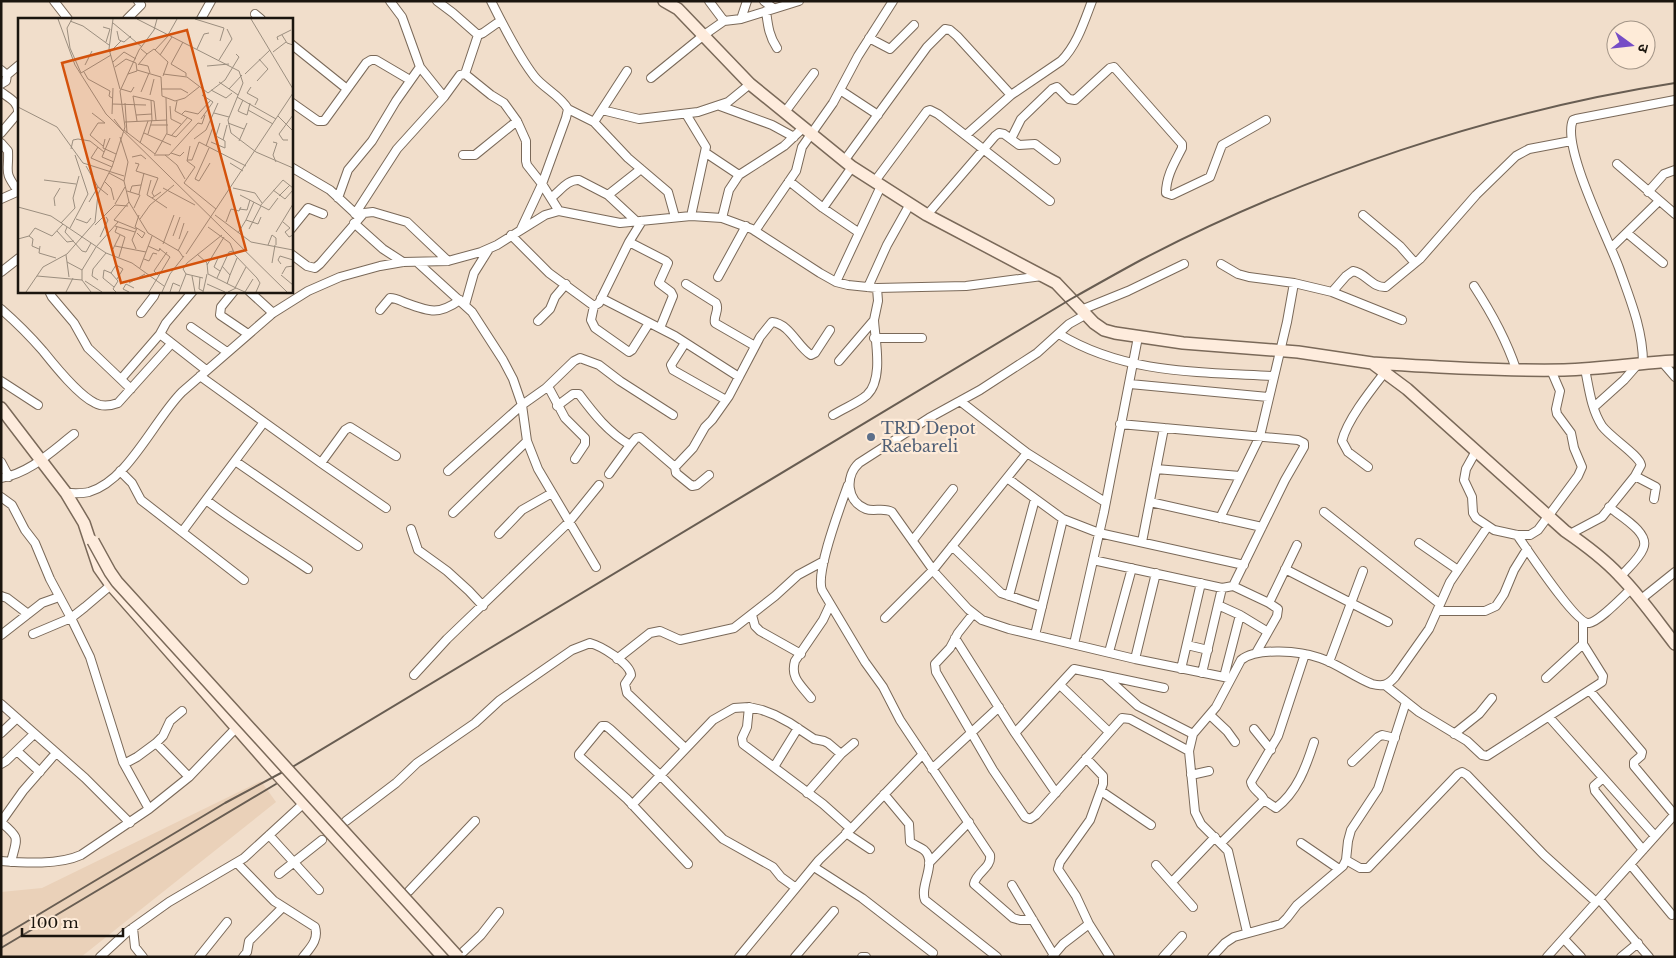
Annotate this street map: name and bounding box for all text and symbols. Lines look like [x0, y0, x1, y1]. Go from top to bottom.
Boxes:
inset map [18, 18, 292, 292]
north arrow [1606, 20, 1656, 70]
text: उ [1634, 42, 1653, 55]
place label: TRD Depot Raebareli [881, 418, 976, 456]
marker: TRD Depot Raebareli [865, 431, 877, 443]
scale bar [22, 906, 124, 938]
text: 100 m [30, 913, 79, 932]

